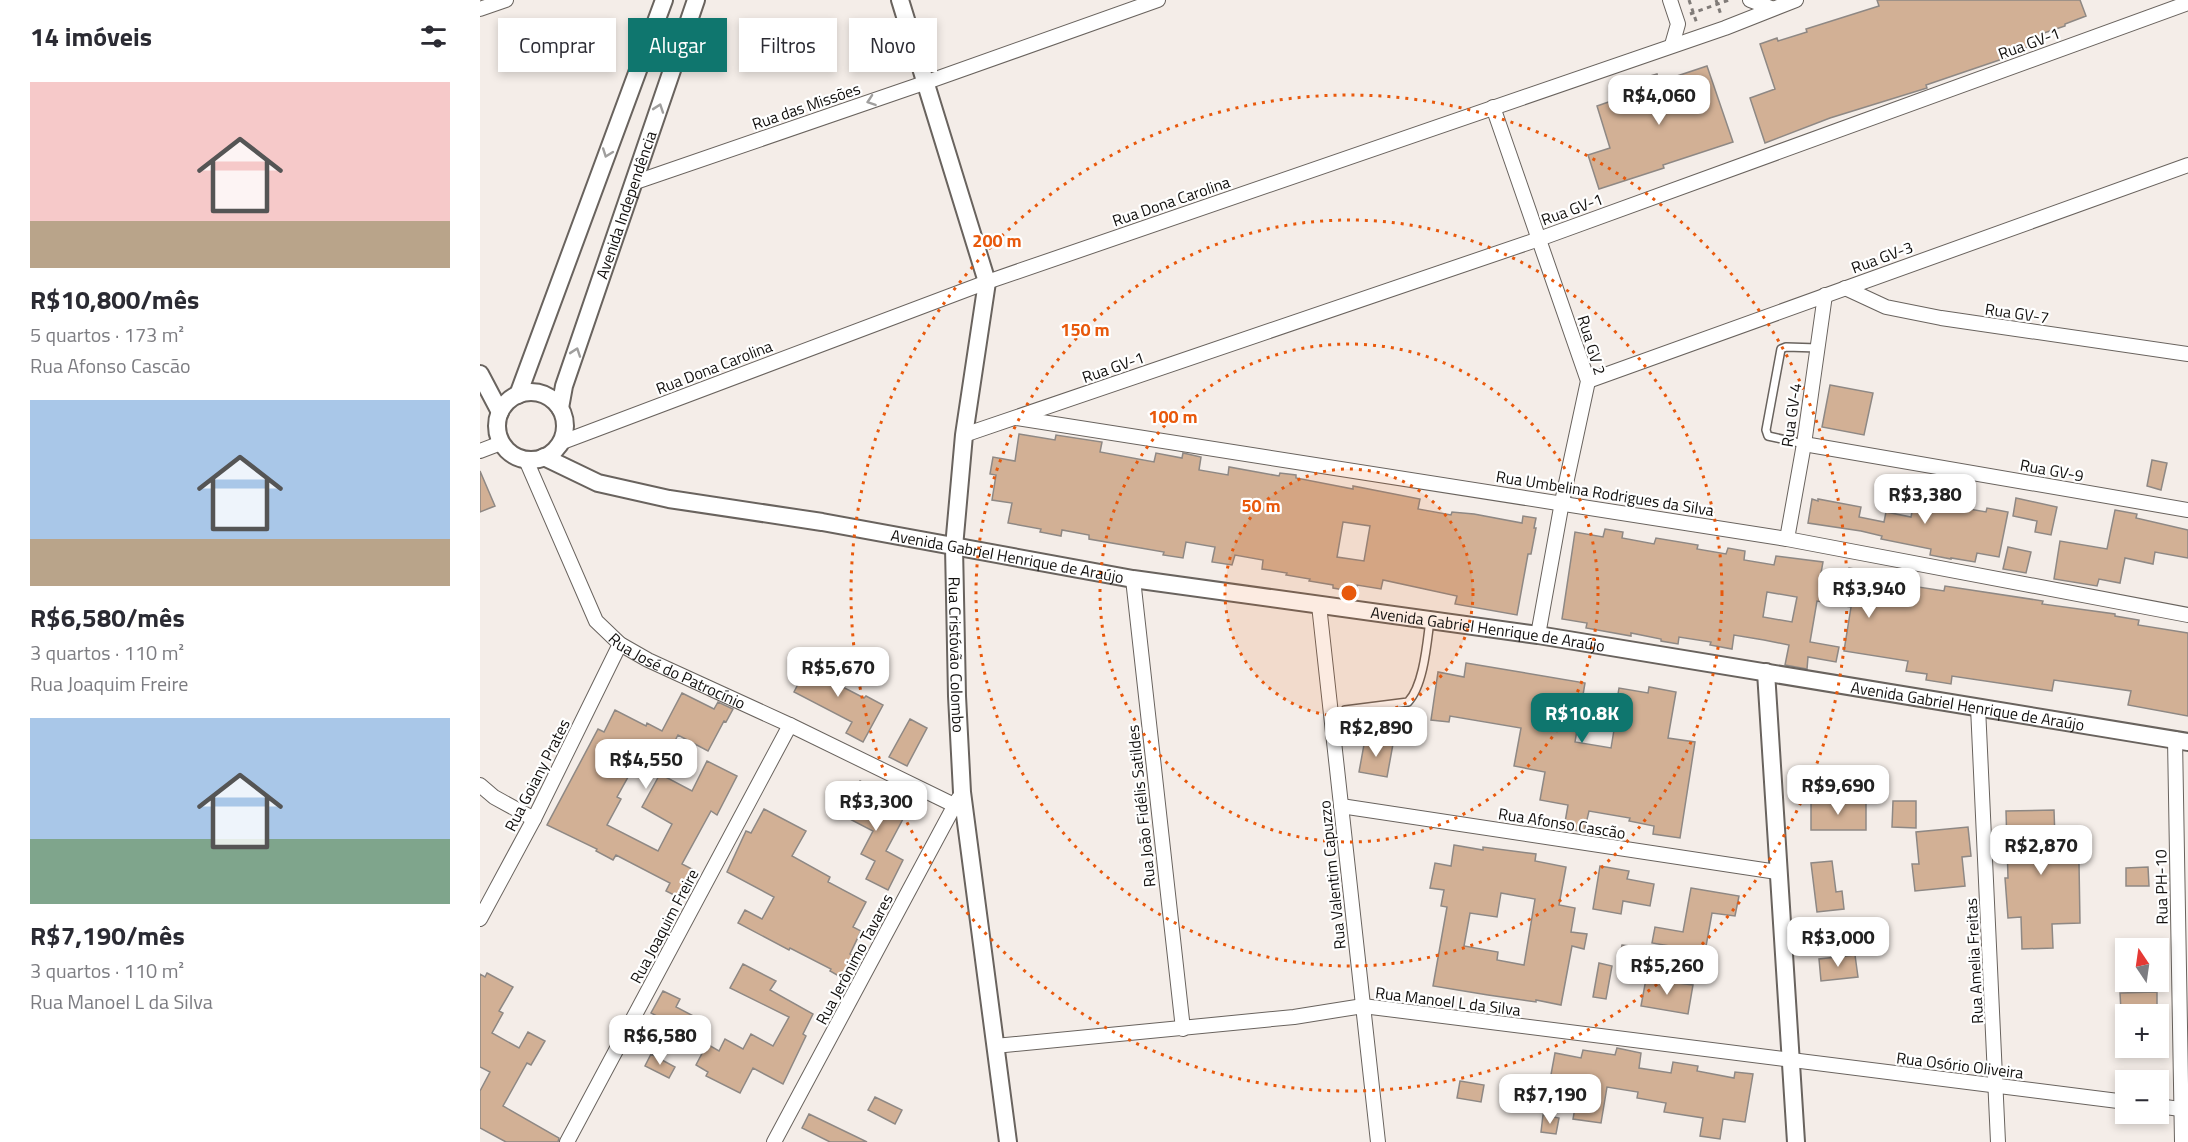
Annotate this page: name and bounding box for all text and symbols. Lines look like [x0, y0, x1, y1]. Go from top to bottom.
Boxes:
text: 14 imóveis [30, 17, 152, 56]
chip: Comprar [498, 18, 616, 72]
chip: Alugar [628, 18, 727, 72]
chip: Filtros [739, 18, 837, 72]
chip: Novo [849, 18, 937, 72]
icon: filters [417, 20, 450, 53]
street label: Rua GV-1 [1995, 21, 2063, 65]
pin: R$4,060 [1604, 75, 1714, 126]
street label: Rua das Missões [749, 76, 863, 136]
text: R$4,060 [1622, 79, 1696, 110]
one-way arrow [867, 94, 877, 107]
one-way arrow [652, 103, 665, 114]
icon: home [186, 121, 294, 229]
street label: Avenida Independência [590, 127, 662, 282]
one-way arrow [602, 147, 615, 158]
street label: Rua Dona Carolina [1109, 170, 1233, 232]
street label: Rua GV-1 [1538, 187, 1606, 231]
text: 200 m [972, 227, 1022, 254]
street label: Rua GV-3 [1848, 235, 1916, 279]
text: R$10,800/mês [30, 280, 199, 319]
street label: Rua GV-7 [1983, 297, 2051, 329]
street label: Rua GV 2 [1572, 312, 1612, 378]
text: 150 m [1060, 316, 1110, 343]
text: 5 quartos · 173 m² [30, 319, 184, 350]
street label: Rua Dona Carolina [652, 334, 776, 400]
street label: Rua GV-1 [1079, 345, 1147, 389]
one-way arrow [568, 347, 581, 358]
text: Rua Afonso Cascão [30, 350, 191, 381]
street label: Rua GV-4 [1775, 381, 1807, 449]
text: 100 m [1148, 403, 1198, 430]
icon: home [186, 439, 294, 547]
street label: Rua GV-9 [2018, 453, 2086, 487]
street label: Rua Umbelina Rodrigues da Silva [1494, 464, 1716, 522]
pin: R$3,380 [1870, 474, 1980, 525]
text: R$3,380 [1888, 478, 1962, 509]
text: 50 m [1241, 492, 1281, 519]
street label: Avenida Gabriel Henrique de Araújo [889, 523, 1126, 589]
pin: R$3,940 [1814, 568, 1924, 619]
text: R$3,940 [1832, 572, 1906, 603]
street label: Rua Cristóvão Colombo [943, 576, 971, 733]
centre of rings [1339, 583, 1359, 603]
text: R$6,580/mês [30, 598, 185, 637]
street label: Avenida Gabriel Henrique de Araújo [1369, 600, 1607, 658]
street label: Rua José do Patrocínio [603, 627, 750, 715]
text: 3 quartos · 110 m² [30, 637, 184, 668]
pin: R$5,670 [783, 647, 893, 698]
text: R$5,670 [801, 651, 875, 682]
text: Rua Joaquim Freire [30, 668, 188, 699]
street label: Avenida Gabriel Henrique de Araújo [1849, 675, 2086, 737]
pin: R$10.8K [1527, 693, 1637, 744]
text: R$10.8K [1545, 697, 1619, 728]
pin: R$2,890 [1321, 707, 1431, 758]
text: R$2,890 [1339, 711, 1413, 742]
street label: Rua Goiany Prates [498, 714, 576, 836]
street label: Rua João Fidélis Satildes [1121, 724, 1161, 888]
pin: R$4,550 [591, 739, 701, 790]
text: R$4,550 [609, 743, 683, 774]
icon: home [186, 757, 294, 865]
pin: R$9,690 [1783, 765, 1893, 816]
text: R$9,690 [1801, 769, 1875, 800]
pin: R$3,300 [821, 781, 931, 832]
text: R$3,300 [839, 785, 913, 816]
street label: Rua Valentim Capuzzo [1312, 799, 1352, 951]
street label: Rua Afonso Cascão [1497, 801, 1627, 845]
pin: R$2,870 [1986, 825, 2096, 876]
text: R$2,870 [2004, 829, 2078, 860]
street label: Rua PH-10 [2148, 849, 2174, 925]
street label: Rua Joaquim Freire [624, 864, 704, 988]
street label: Rua Jerônimo Tavares [809, 889, 899, 1029]
street label: Rua Amelia Freitas [1959, 898, 1989, 1024]
text: R$7,190/mês [30, 916, 185, 955]
pin: R$3,000 [1783, 917, 1893, 968]
text: R$3,000 [1801, 921, 1875, 952]
north arrow [2115, 938, 2169, 992]
map controls [2115, 938, 2169, 1124]
pin: R$5,260 [1612, 945, 1722, 996]
text: R$5,260 [1630, 949, 1704, 980]
text: 3 quartos · 110 m² [30, 955, 184, 986]
street label: Rua Manoel L da Silva [1374, 980, 1522, 1022]
text: Rua Manoel L da Silva [30, 986, 213, 1017]
button: + [2115, 1004, 2169, 1058]
pin: R$6,580 [605, 1015, 715, 1066]
text: R$6,580 [623, 1019, 697, 1050]
street label: Rua Osório Oliveira [1895, 1045, 2025, 1085]
button: − [2115, 1070, 2169, 1124]
pin: R$7,190 [1495, 1074, 1605, 1125]
text: R$7,190 [1513, 1078, 1587, 1109]

